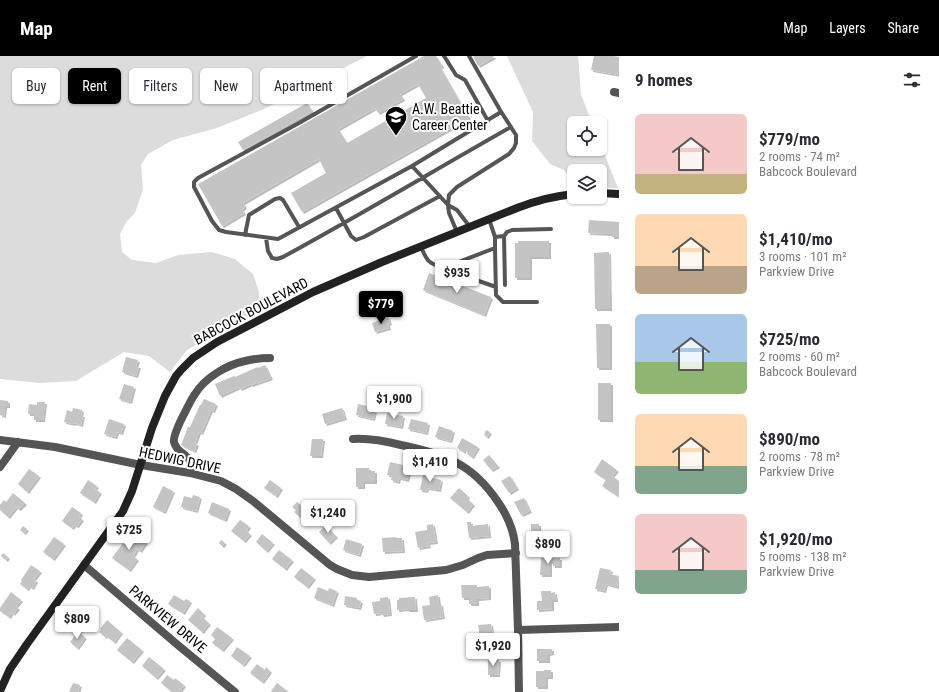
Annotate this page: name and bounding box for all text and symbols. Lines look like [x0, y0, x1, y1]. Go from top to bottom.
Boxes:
text: Map [20, 17, 53, 40]
text: Map [783, 20, 807, 36]
text: Layers [829, 20, 866, 36]
text: Share [888, 20, 919, 36]
chip: Buy [12, 68, 60, 104]
chip: Rent [68, 68, 121, 104]
chip: Filters [129, 68, 192, 104]
chip: New [200, 68, 252, 104]
chip: Apartment [260, 68, 347, 104]
icon: filters [901, 69, 923, 91]
text: 9 homes [635, 70, 693, 90]
place label: A.W. Beattie Career Center [412, 101, 488, 133]
school or university icon: A.W. Beattie Career Center [383, 104, 409, 137]
map controls [567, 116, 607, 204]
button: locate [567, 116, 607, 156]
text: $779/mo [759, 129, 820, 149]
icon: home [667, 130, 715, 178]
text: 2 rooms · 74 m² [759, 149, 840, 164]
button: layers [567, 164, 607, 204]
text: Babcock Boulevard [759, 164, 857, 179]
text: $1,410/mo [759, 229, 833, 249]
icon: home [667, 230, 715, 278]
text: 3 rooms · 101 m² [759, 249, 846, 264]
pin: $935 [433, 260, 481, 294]
text: Parkview Drive [759, 264, 834, 279]
text: $935 [444, 265, 470, 280]
street label: BABCOCK BOULEVARD [191, 274, 311, 348]
pin: $779 [357, 291, 405, 325]
text: $779 [368, 296, 394, 311]
text: $725/mo [759, 329, 820, 349]
icon: home [667, 330, 715, 378]
text: 2 rooms · 60 m² [759, 349, 840, 364]
text: Babcock Boulevard [759, 364, 857, 379]
pin: $1,900 [361, 386, 427, 420]
text: $1,900 [376, 391, 412, 406]
text: $890/mo [759, 429, 820, 449]
icon: home [667, 430, 715, 478]
street label: HEDWIG DRIVE [138, 444, 222, 476]
pin: $1,410 [397, 449, 463, 483]
text: 2 rooms · 78 m² [759, 449, 840, 464]
text: $1,410 [412, 454, 448, 469]
text: Parkview Drive [759, 464, 834, 479]
pin: $1,240 [295, 500, 361, 534]
text: $1,240 [310, 505, 346, 520]
pin: $725 [105, 517, 153, 551]
text: $725 [116, 522, 142, 537]
text: $1,920/mo [759, 529, 833, 549]
icon: home [667, 530, 715, 578]
pin: $890 [524, 531, 572, 565]
text: $890 [535, 536, 561, 551]
text: 5 rooms · 138 m² [759, 549, 846, 564]
text: Parkview Drive [759, 564, 834, 579]
street label: PARKVIEW DRIVE [126, 582, 210, 656]
pin: $809 [53, 606, 101, 640]
text: $809 [64, 611, 90, 626]
pin: $1,920 [460, 633, 526, 667]
text: $1,920 [475, 638, 511, 653]

